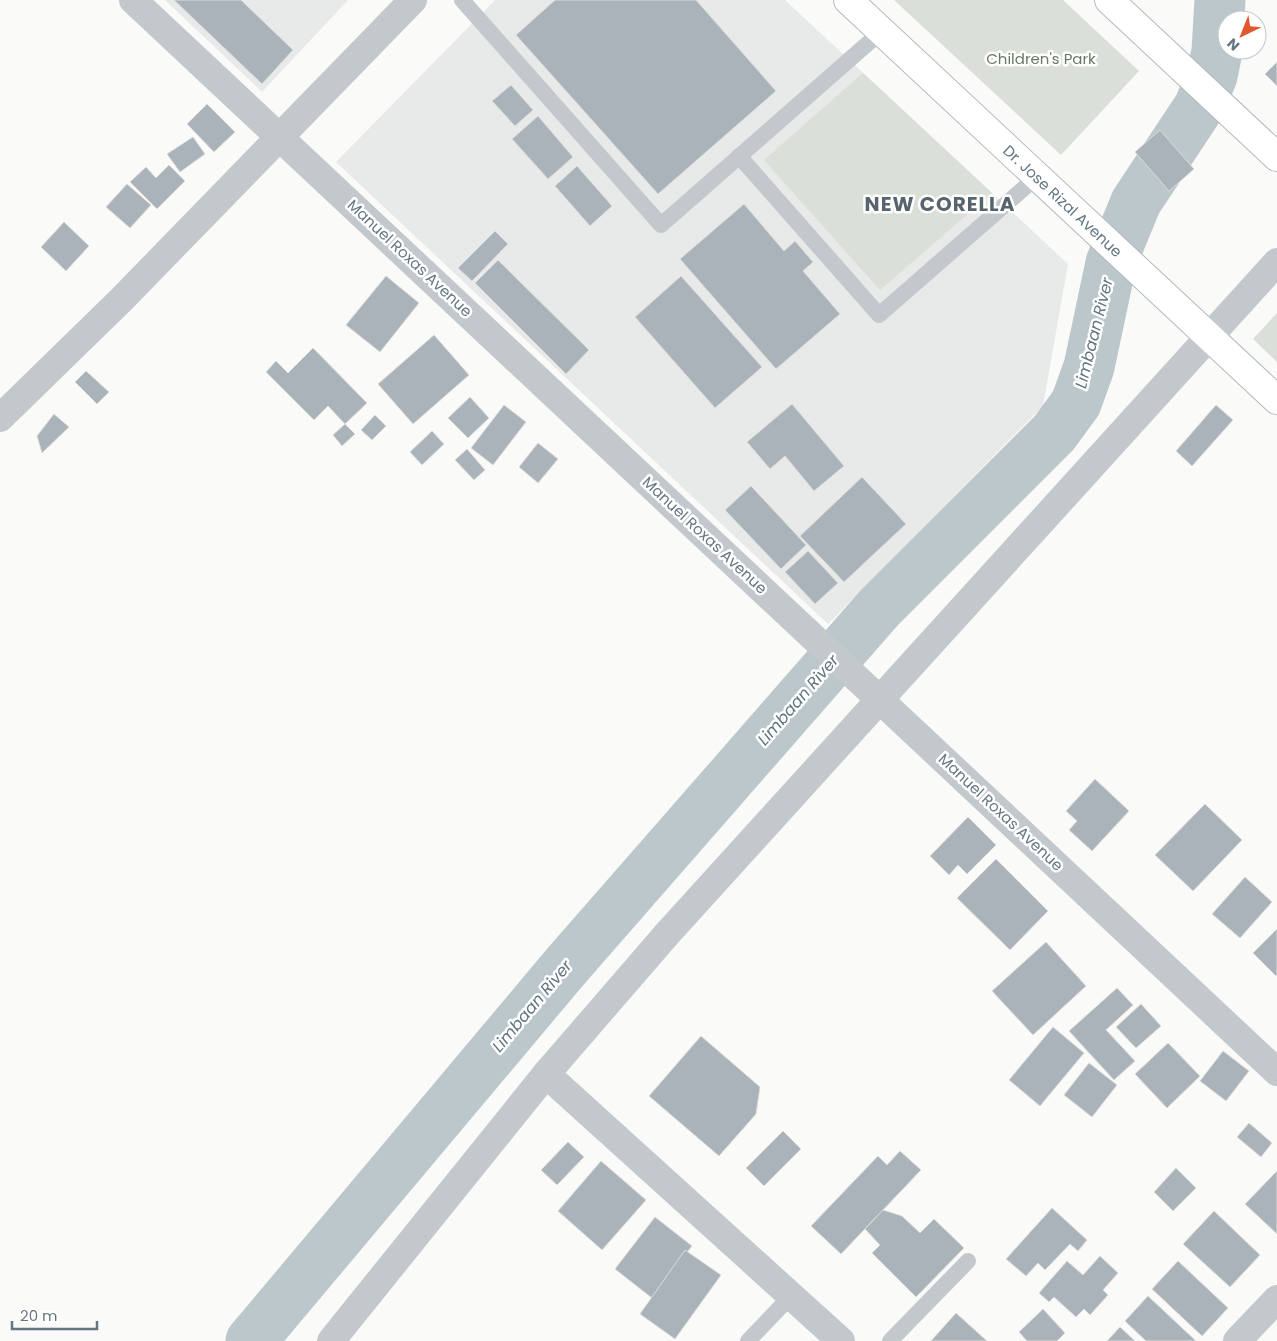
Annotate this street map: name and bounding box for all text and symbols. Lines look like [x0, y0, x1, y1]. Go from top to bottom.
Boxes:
north arrow [1217, 10, 1267, 60]
text: N [1222, 34, 1244, 55]
park label: Children's Park [986, 48, 1096, 69]
street label: Dr. Jose Rizal Avenue [999, 140, 1127, 261]
district label: NEW CORELLA [865, 190, 1015, 218]
street label: Manuel Roxas Avenue [343, 195, 477, 321]
water label: Limbaan River [1069, 274, 1119, 391]
street label: Manuel Roxas Avenue [638, 472, 772, 598]
water label: Limbaan River [752, 649, 845, 750]
street label: Manuel Roxas Avenue [934, 749, 1068, 875]
water label: Limbaan River [487, 954, 578, 1057]
scale bar [12, 1298, 98, 1330]
text: 20 m [20, 1305, 58, 1326]

